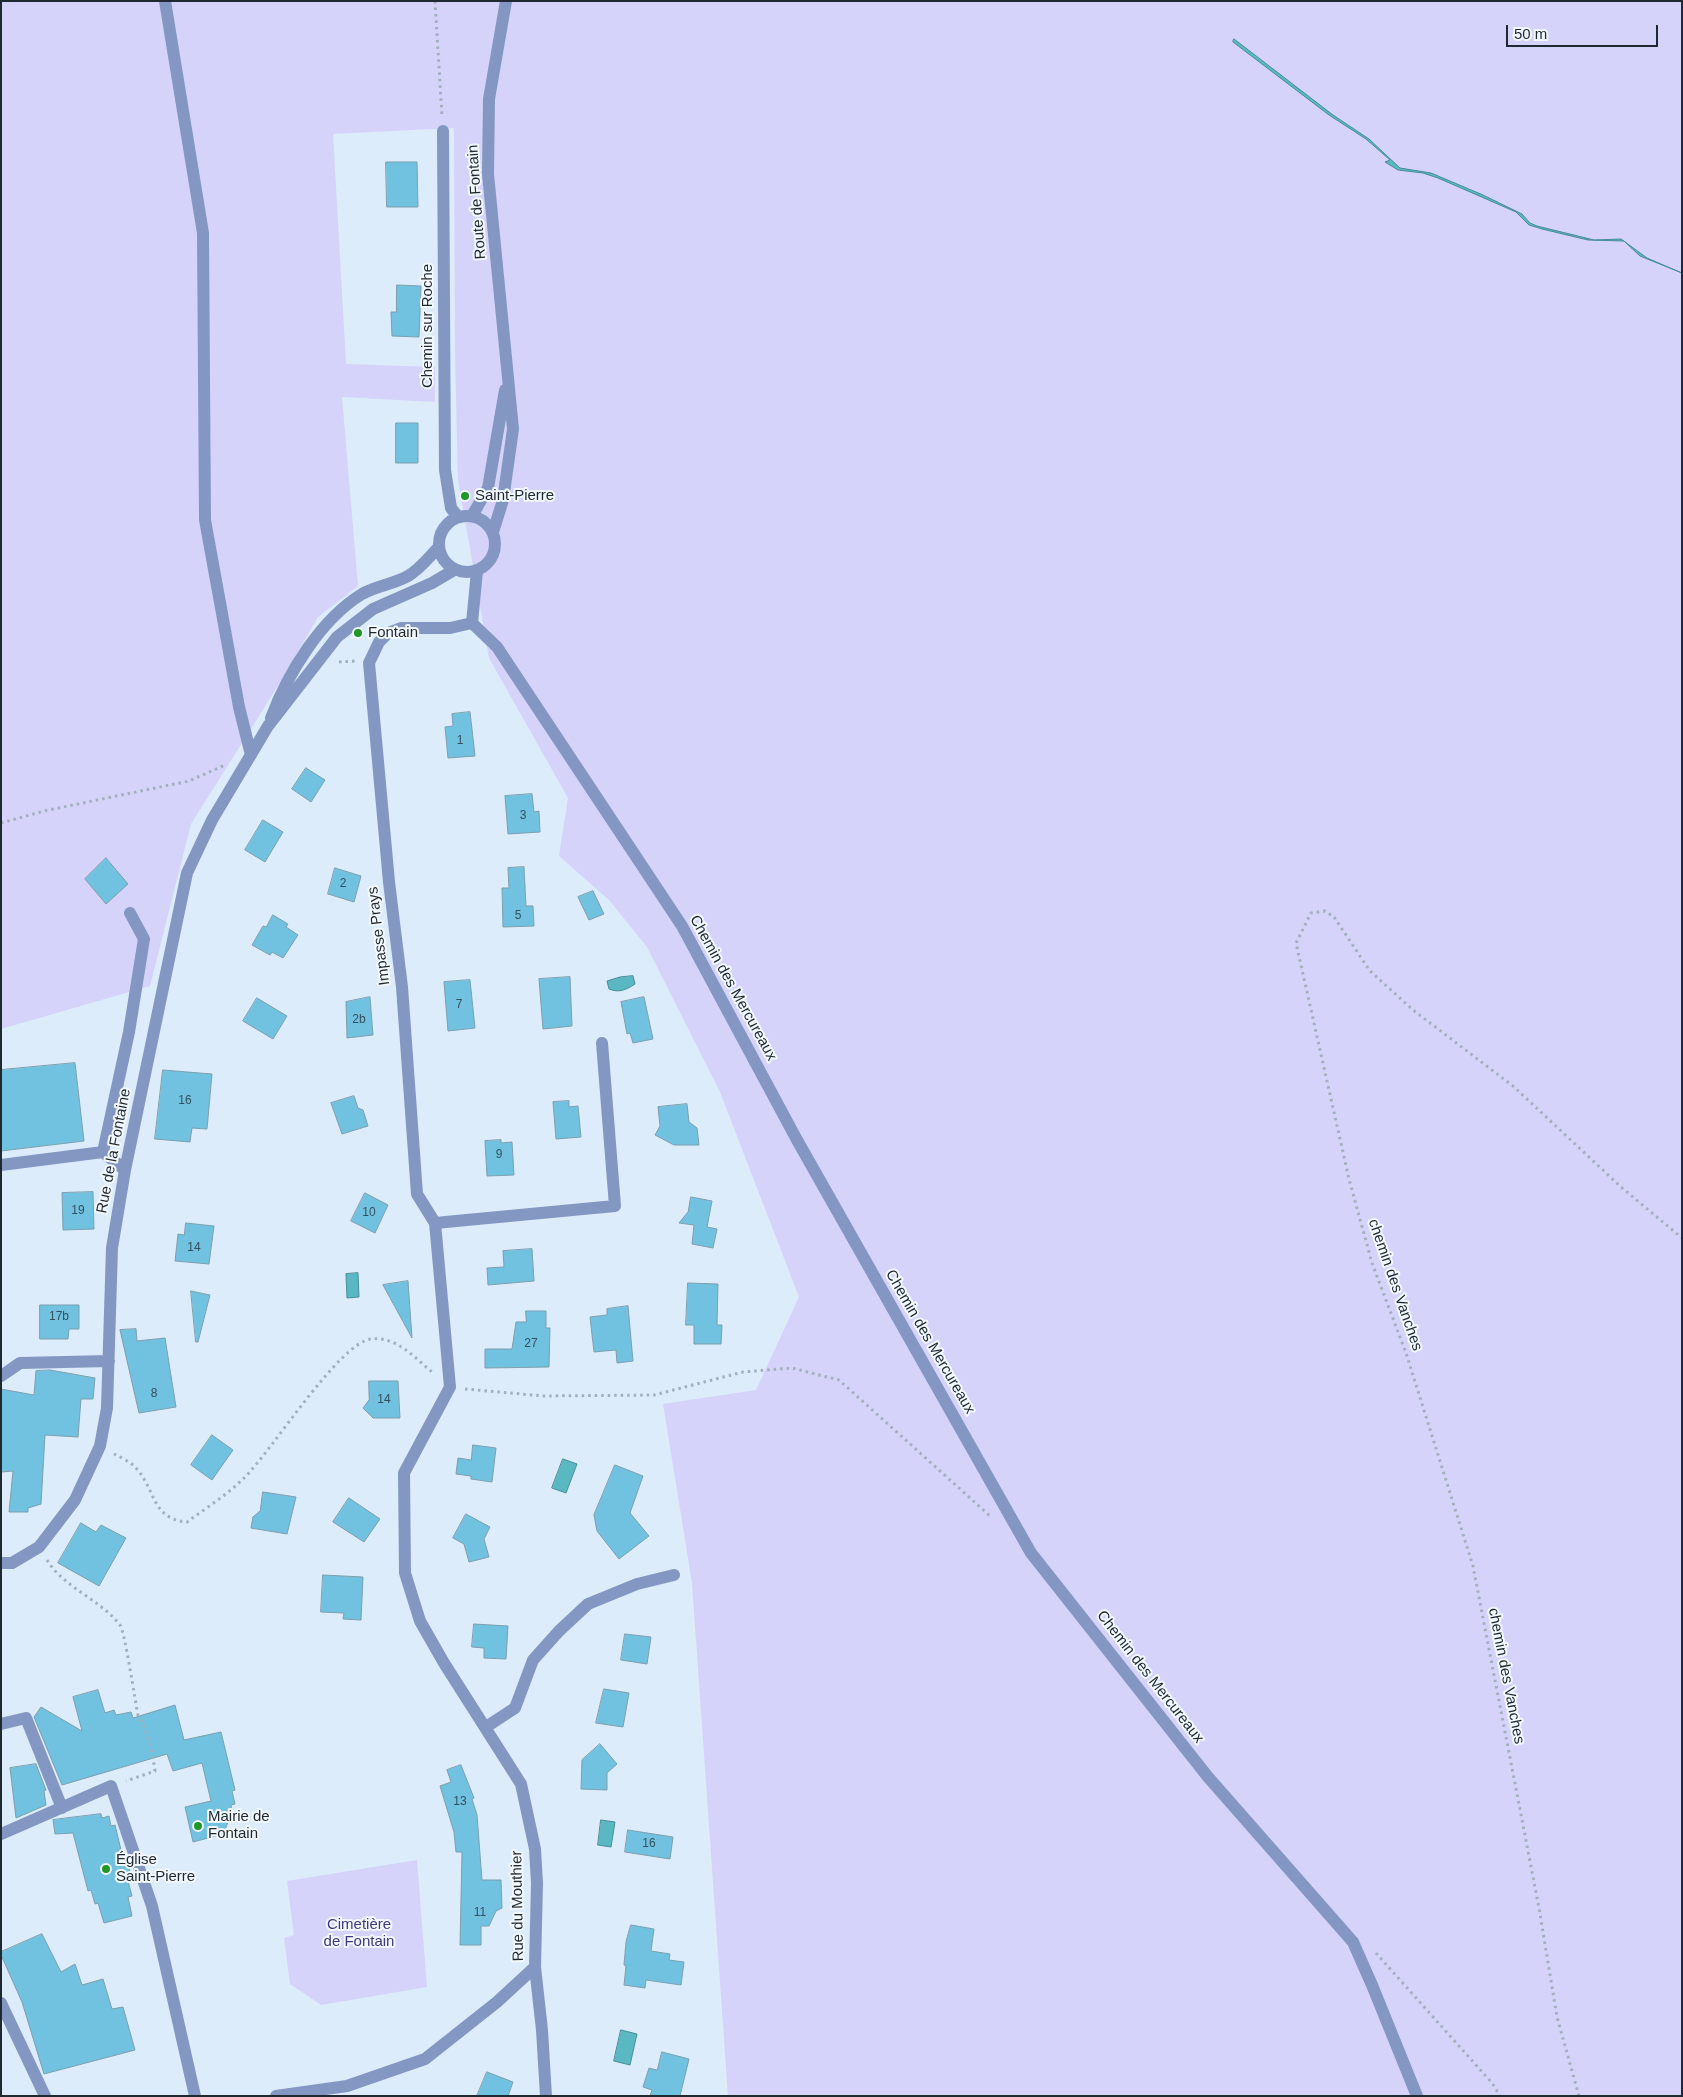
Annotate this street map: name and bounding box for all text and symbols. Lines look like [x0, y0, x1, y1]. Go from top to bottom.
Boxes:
scale bar [1508, 15, 1660, 47]
text: 50 m [1514, 25, 1547, 42]
street label: Route de Fontain [464, 144, 490, 260]
street label: Chemin sur Roche [419, 264, 437, 388]
place label: Saint-Pierre [475, 487, 554, 505]
marker: Saint-Pierre [459, 490, 471, 502]
place label: Fontain [368, 624, 418, 642]
marker: Fontain [352, 627, 364, 639]
house number: 1 [457, 734, 463, 748]
house number: 3 [520, 809, 526, 823]
house number: 2 [340, 877, 346, 891]
street label: Impasse Prays [364, 886, 394, 986]
house number: 5 [515, 909, 521, 923]
street label: Chemin des Mercureaux [686, 912, 780, 1064]
house number: 7 [456, 998, 462, 1012]
house number: 2b [352, 1013, 366, 1027]
street label: Rue de la Fontaine [93, 1087, 135, 1215]
house number: 16 [178, 1094, 192, 1108]
house number: 9 [496, 1148, 502, 1162]
house number: 19 [71, 1204, 85, 1218]
house number: 10 [362, 1206, 376, 1220]
street label: chemin des Vanches [1364, 1217, 1426, 1353]
house number: 14 [187, 1241, 201, 1255]
street label: Chemin des Mercureaux [881, 1267, 979, 1417]
house number: 17b [49, 1310, 69, 1324]
house number: 27 [524, 1337, 538, 1351]
house number: 8 [151, 1387, 157, 1401]
house number: 14 [377, 1393, 391, 1407]
street label: chemin des Vanches [1484, 1606, 1528, 1746]
street label: Chemin des Mercureaux [1093, 1607, 1207, 1747]
house number: 13 [453, 1795, 467, 1809]
place label: Mairie de Fontain [208, 1808, 270, 1843]
marker: Mairie de Fontain [192, 1820, 204, 1832]
house number: 16 [642, 1837, 656, 1851]
street label: Rue du Mouthier [508, 1850, 528, 1962]
place label: Église Saint-Pierre [116, 1851, 195, 1886]
marker: Église Saint-Pierre [100, 1863, 112, 1875]
house number: 11 [474, 1906, 486, 1920]
park label: Cimetière de Fontain [324, 1916, 394, 1951]

